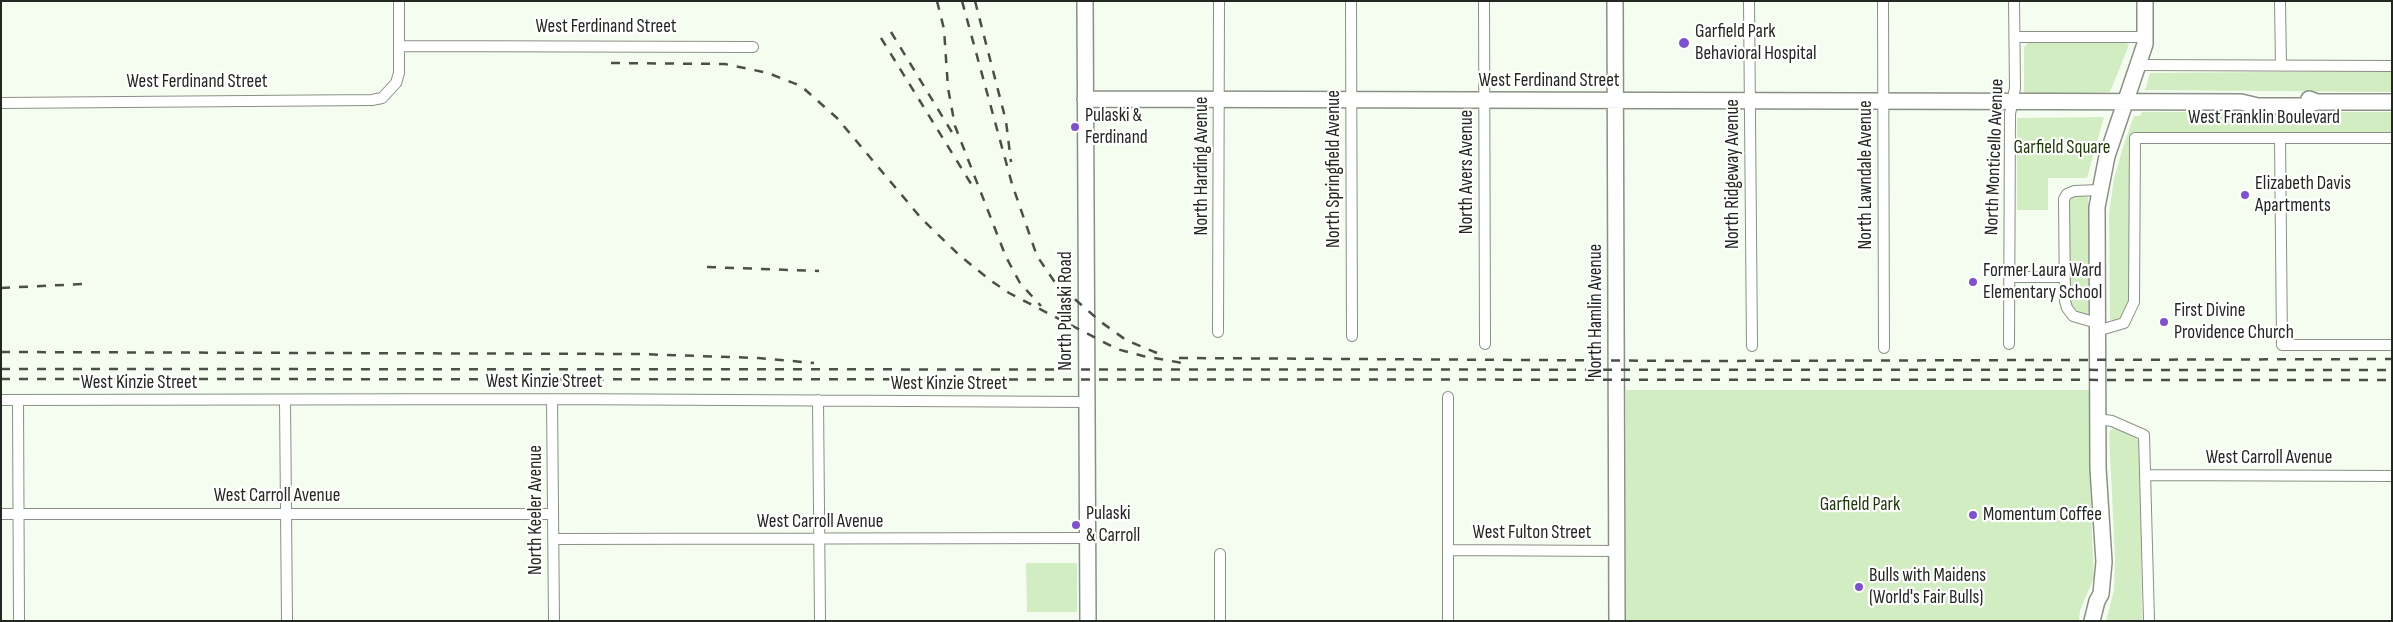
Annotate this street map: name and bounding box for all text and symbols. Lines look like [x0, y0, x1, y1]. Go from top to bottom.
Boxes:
street label: West Ferdinand Street [535, 16, 677, 38]
place label: Garfield Park Behavioral Hospital [1695, 21, 1817, 65]
marker: Garfield Park Behavioral Hospital [1677, 36, 1691, 50]
street label: West Ferdinand Street [1478, 70, 1620, 92]
street label: West Ferdinand Street [126, 71, 268, 93]
street label: North Monticello Avenue [1981, 78, 2009, 236]
street label: North Springfield Avenue [1323, 90, 1345, 248]
street label: North Harding Avenue [1191, 97, 1213, 235]
street label: North Ridgeway Avenue [1722, 99, 1744, 249]
street label: North Lawndale Avenue [1855, 100, 1877, 250]
place label: Pulaski & Ferdinand [1085, 105, 1148, 149]
street label: West Franklin Boulevard [2188, 107, 2340, 129]
street label: North Avers Avenue [1456, 110, 1478, 234]
marker: Pulaski & Ferdinand [1069, 121, 1081, 133]
park label: Garfield Square [2014, 137, 2110, 159]
place label: Elizabeth Davis Apartments [2255, 173, 2351, 217]
marker: Elizabeth Davis Apartments [2239, 189, 2251, 201]
street label: North Hamlin Avenue [1585, 244, 1607, 378]
street label: North Pulaski Road [1055, 251, 1077, 371]
place label: Former Laura Ward Elementary School [1983, 260, 2102, 304]
marker: Former Laura Ward Elementary School [1967, 276, 1979, 288]
place label: First Divine Providence Church [2174, 300, 2294, 344]
marker: First Divine Providence Church [2158, 316, 2170, 328]
street label: West Kinzie Street [486, 371, 602, 393]
street label: West Kinzie Street [81, 372, 197, 394]
street label: West Kinzie Street [891, 373, 1007, 395]
street label: North Keeler Avenue [525, 445, 547, 575]
street label: West Carroll Avenue [2206, 447, 2332, 469]
street label: West Carroll Avenue [214, 485, 340, 507]
park label: Garfield Park [1820, 494, 1900, 516]
place label: Pulaski & Carroll [1086, 503, 1140, 547]
place label: Momentum Coffee [1983, 504, 2102, 526]
marker: Momentum Coffee [1967, 509, 1979, 521]
street label: West Carroll Avenue [757, 511, 883, 533]
marker: Pulaski & Carroll [1070, 519, 1082, 531]
street label: West Fulton Street [1473, 522, 1591, 544]
place label: Bulls with Maidens (World's Fair Bulls) [1869, 565, 1986, 609]
marker: Bulls with Maidens (World's Fair Bulls) [1853, 581, 1865, 593]

